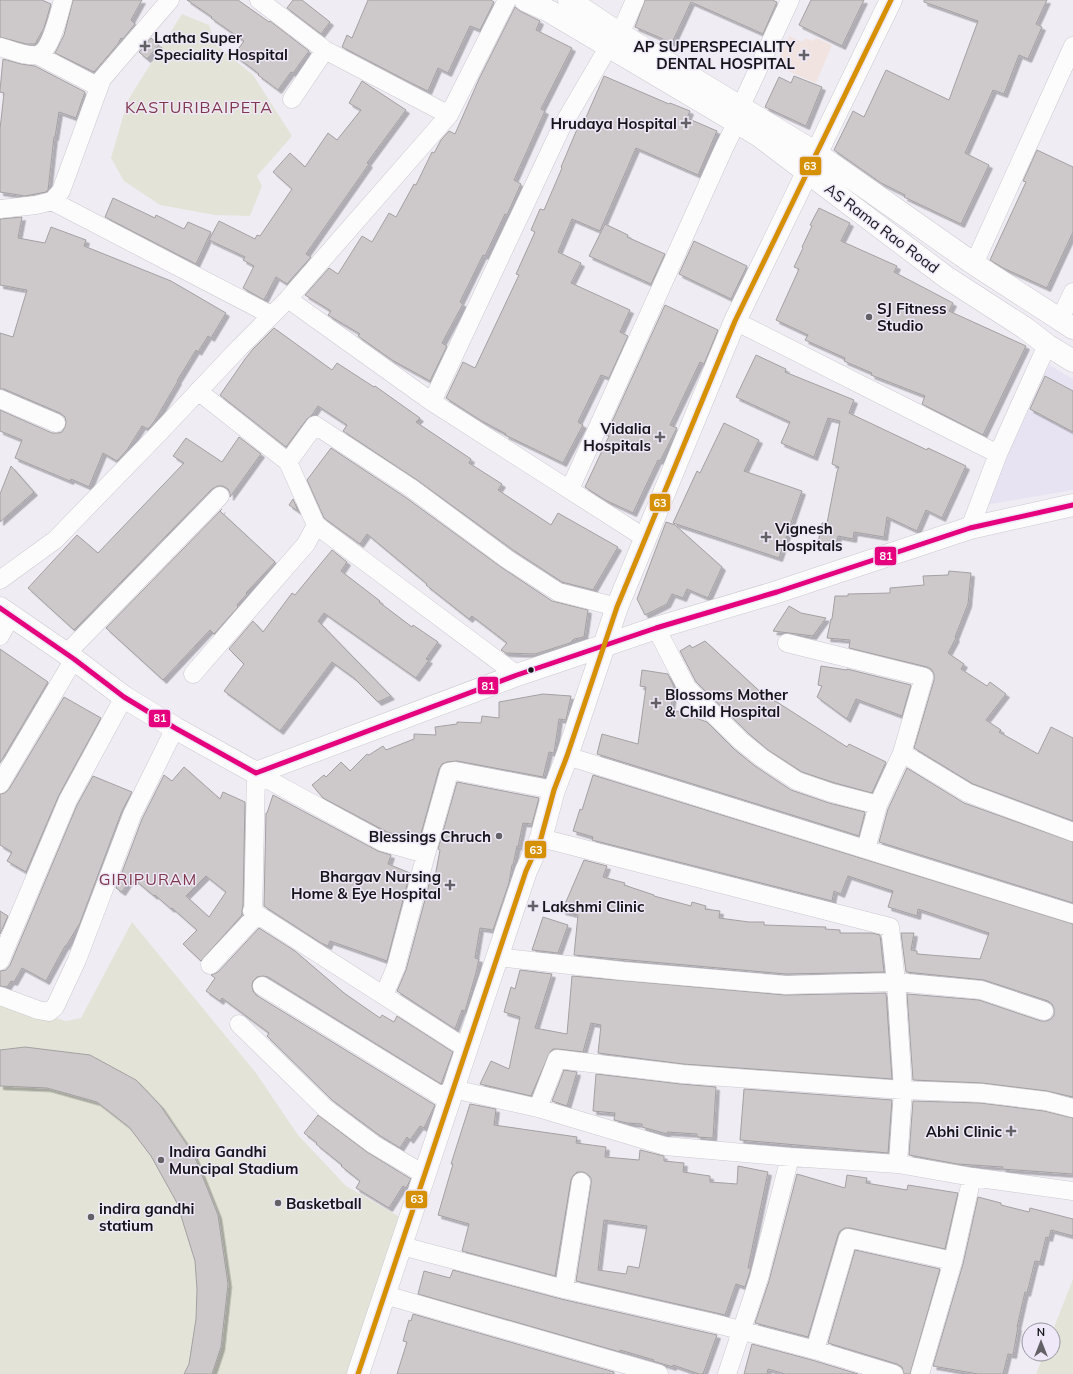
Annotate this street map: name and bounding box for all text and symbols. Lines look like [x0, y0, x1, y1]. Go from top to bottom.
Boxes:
place label: Latha Super Speciality Hospital [154, 28, 288, 64]
place label: AP SUPERSPECIALITY DENTAL HOSPITAL [634, 37, 796, 73]
marker: Latha Super Speciality Hospital [139, 40, 151, 52]
marker: AP SUPERSPECIALITY DENTAL HOSPITAL [798, 49, 810, 61]
district label: KASTURIBAIPETA [125, 97, 273, 117]
place label: Hrudaya Hospital [551, 114, 677, 133]
marker: Hrudaya Hospital [680, 117, 692, 129]
line badge: 63 [799, 156, 822, 176]
text: 63 [803, 159, 817, 173]
street label: AS Rama Rao Road [821, 179, 943, 277]
place label: SJ Fitness Studio [877, 299, 947, 335]
marker: SJ Fitness Studio [864, 312, 874, 322]
place label: Vidalia Hospitals [583, 419, 651, 455]
marker: Vidalia Hospitals [654, 431, 666, 443]
line badge: 63 [649, 493, 671, 512]
text: 63 [653, 496, 667, 510]
place label: Vignesh Hospitals [774, 519, 843, 555]
marker: Vignesh Hospitals [760, 531, 772, 543]
line badge: 81 [874, 546, 897, 566]
text: 81 [879, 549, 893, 563]
unlabelled marker [526, 665, 536, 675]
line badge: 81 [477, 676, 499, 695]
text: 81 [481, 679, 495, 693]
place label: Blossoms Mother & Child Hospital [665, 685, 788, 721]
marker: Blossoms Mother & Child Hospital [650, 697, 662, 709]
line badge: 81 [148, 709, 171, 728]
text: 81 [153, 711, 167, 725]
place label: Blessings Chruch [369, 827, 491, 846]
marker: Blessings Chruch [494, 831, 504, 841]
line badge: 63 [524, 840, 547, 859]
text: 63 [529, 843, 543, 857]
place label: Bhargav Nursing Home & Eye Hospital [291, 867, 441, 903]
district label: GIRIPURAM [99, 869, 197, 889]
marker: Bhargav Nursing Home & Eye Hospital [444, 879, 456, 891]
place label: Lakshmi Clinic [542, 897, 645, 916]
marker: Lakshmi Clinic [527, 900, 539, 912]
place label: Abhi Clinic [926, 1122, 1002, 1141]
marker: Abhi Clinic [1005, 1125, 1017, 1137]
place label: Indira Gandhi Muncipal Stadium [169, 1142, 298, 1178]
marker: Indira Gandhi Muncipal Stadium [156, 1155, 166, 1165]
line badge: 63 [405, 1190, 428, 1209]
text: 63 [410, 1192, 424, 1206]
place label: Basketball [286, 1194, 362, 1213]
marker: Basketball [273, 1198, 283, 1208]
place label: indira gandhi statium [99, 1199, 194, 1235]
marker: indira gandhi statium [86, 1212, 96, 1222]
north arrow [1021, 1322, 1061, 1362]
text: N [1037, 1325, 1045, 1339]

